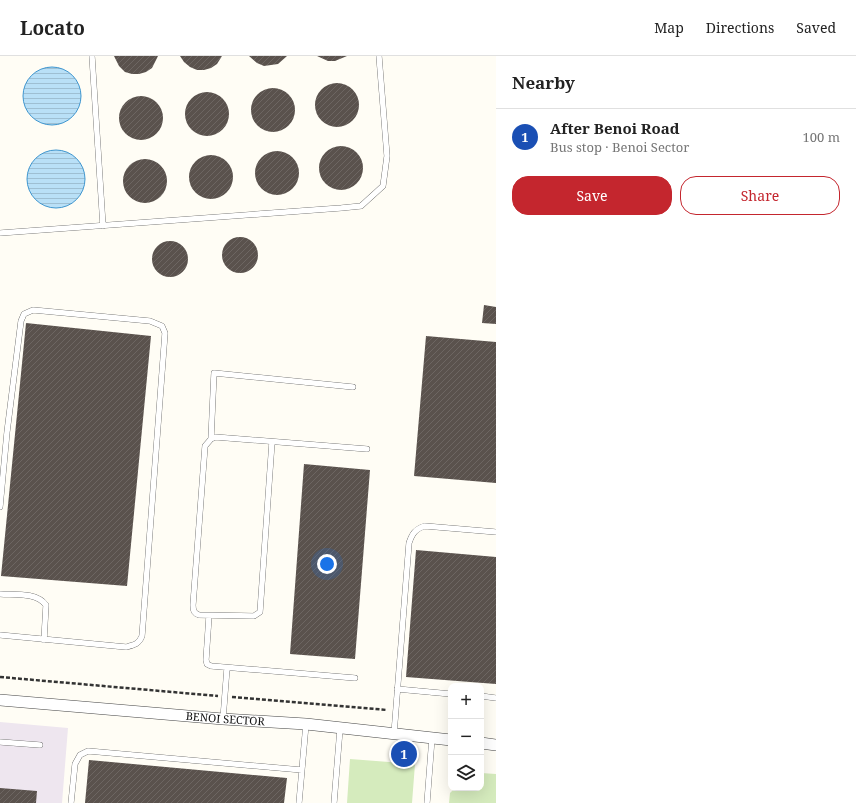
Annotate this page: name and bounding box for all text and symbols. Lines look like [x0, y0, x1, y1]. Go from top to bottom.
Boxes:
text: Locato [20, 15, 85, 41]
text: Map [654, 18, 684, 37]
text: Directions [706, 18, 774, 37]
text: Saved [796, 18, 836, 37]
text: Nearby [512, 71, 575, 94]
text: After Benoi Road [550, 118, 679, 138]
text: 1 [521, 128, 529, 146]
text: 100 m [803, 128, 840, 146]
text: Bus stop · Benoi Sector [550, 138, 689, 156]
button: Save [512, 176, 672, 215]
button: Share [680, 176, 840, 215]
your location [317, 554, 337, 574]
map controls [448, 683, 484, 791]
button: + [448, 683, 484, 719]
street label: BENOI SECTOR [185, 708, 266, 729]
button: − [448, 719, 484, 755]
pin: 1 [391, 739, 417, 769]
button: layers [448, 755, 484, 791]

